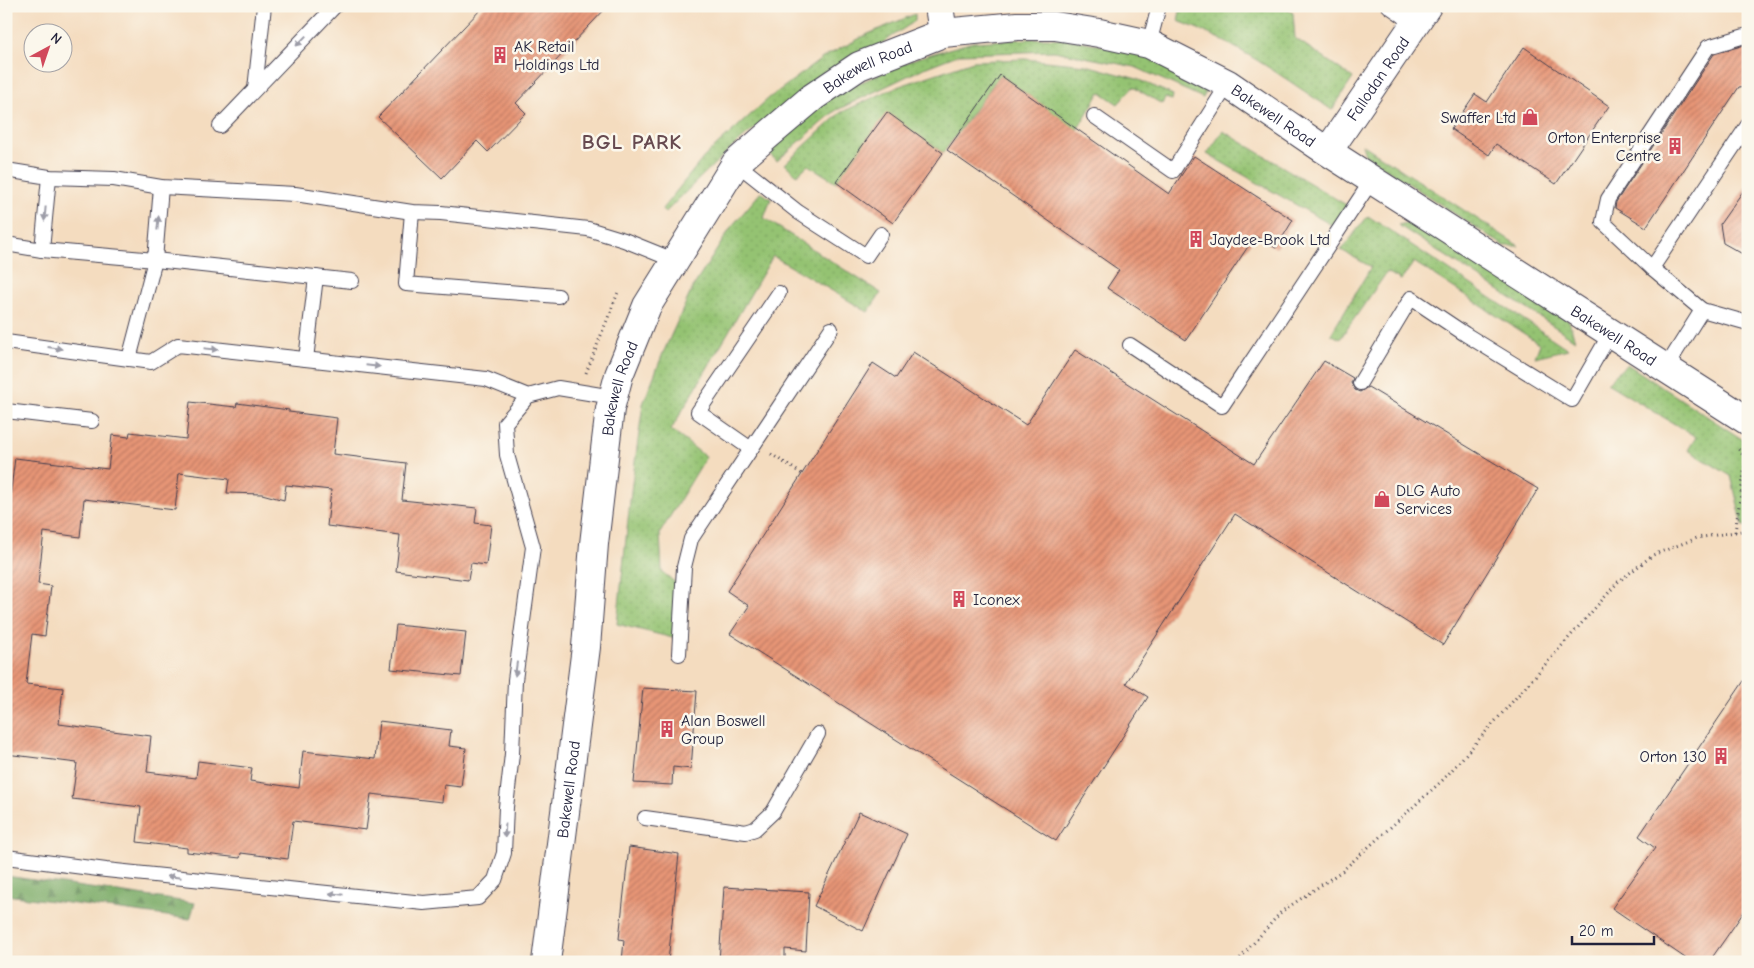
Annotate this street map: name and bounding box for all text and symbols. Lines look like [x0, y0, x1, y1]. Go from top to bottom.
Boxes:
north arrow [22, 22, 72, 72]
text: N [47, 29, 65, 48]
street label: Fallodan Road [1343, 33, 1413, 124]
one-way arrow [295, 35, 307, 47]
place label: AK Retail Holdings Ltd [514, 38, 600, 74]
street label: Bakewell Road [820, 38, 915, 98]
building icon: AK Retail Holdings Ltd [490, 45, 510, 65]
street label: Bakewell Road [1228, 81, 1319, 151]
shop icon: Swaffer Ltd [1520, 107, 1540, 127]
place label: Swaffer Ltd [1441, 109, 1516, 127]
place label: Orton Enterprise Centre [1548, 129, 1661, 165]
district label: BGL PARK [582, 130, 682, 154]
building icon: Orton Enterprise Centre [1665, 136, 1685, 156]
one-way arrow [41, 206, 49, 222]
one-way arrow [154, 215, 162, 231]
building icon: Jaydee-Brook Ltd [1186, 229, 1206, 249]
place label: Jaydee-Brook Ltd [1210, 231, 1330, 249]
street label: Bakewell Road [1567, 302, 1659, 370]
street label: Bakewell Road [599, 339, 642, 437]
one-way arrow [47, 345, 63, 353]
one-way arrow [203, 345, 219, 353]
one-way arrow [365, 362, 381, 370]
place label: DLG Auto Services [1396, 482, 1460, 518]
shop icon: DLG Auto Services [1372, 489, 1392, 509]
building icon: Iconex [949, 589, 969, 609]
place label: Iconex [973, 591, 1020, 609]
one-way arrow [512, 661, 520, 677]
place label: Alan Boswell Group [681, 712, 765, 748]
building icon: Alan Boswell Group [657, 719, 677, 739]
street label: Bakewell Road [554, 740, 584, 839]
building icon: Orton 130 [1711, 746, 1731, 766]
place label: Orton 130 [1639, 748, 1707, 766]
one-way arrow [500, 823, 508, 839]
one-way arrow [166, 873, 182, 881]
one-way arrow [327, 890, 343, 898]
scale bar [1572, 913, 1654, 945]
text: 20 m [1579, 922, 1613, 940]

